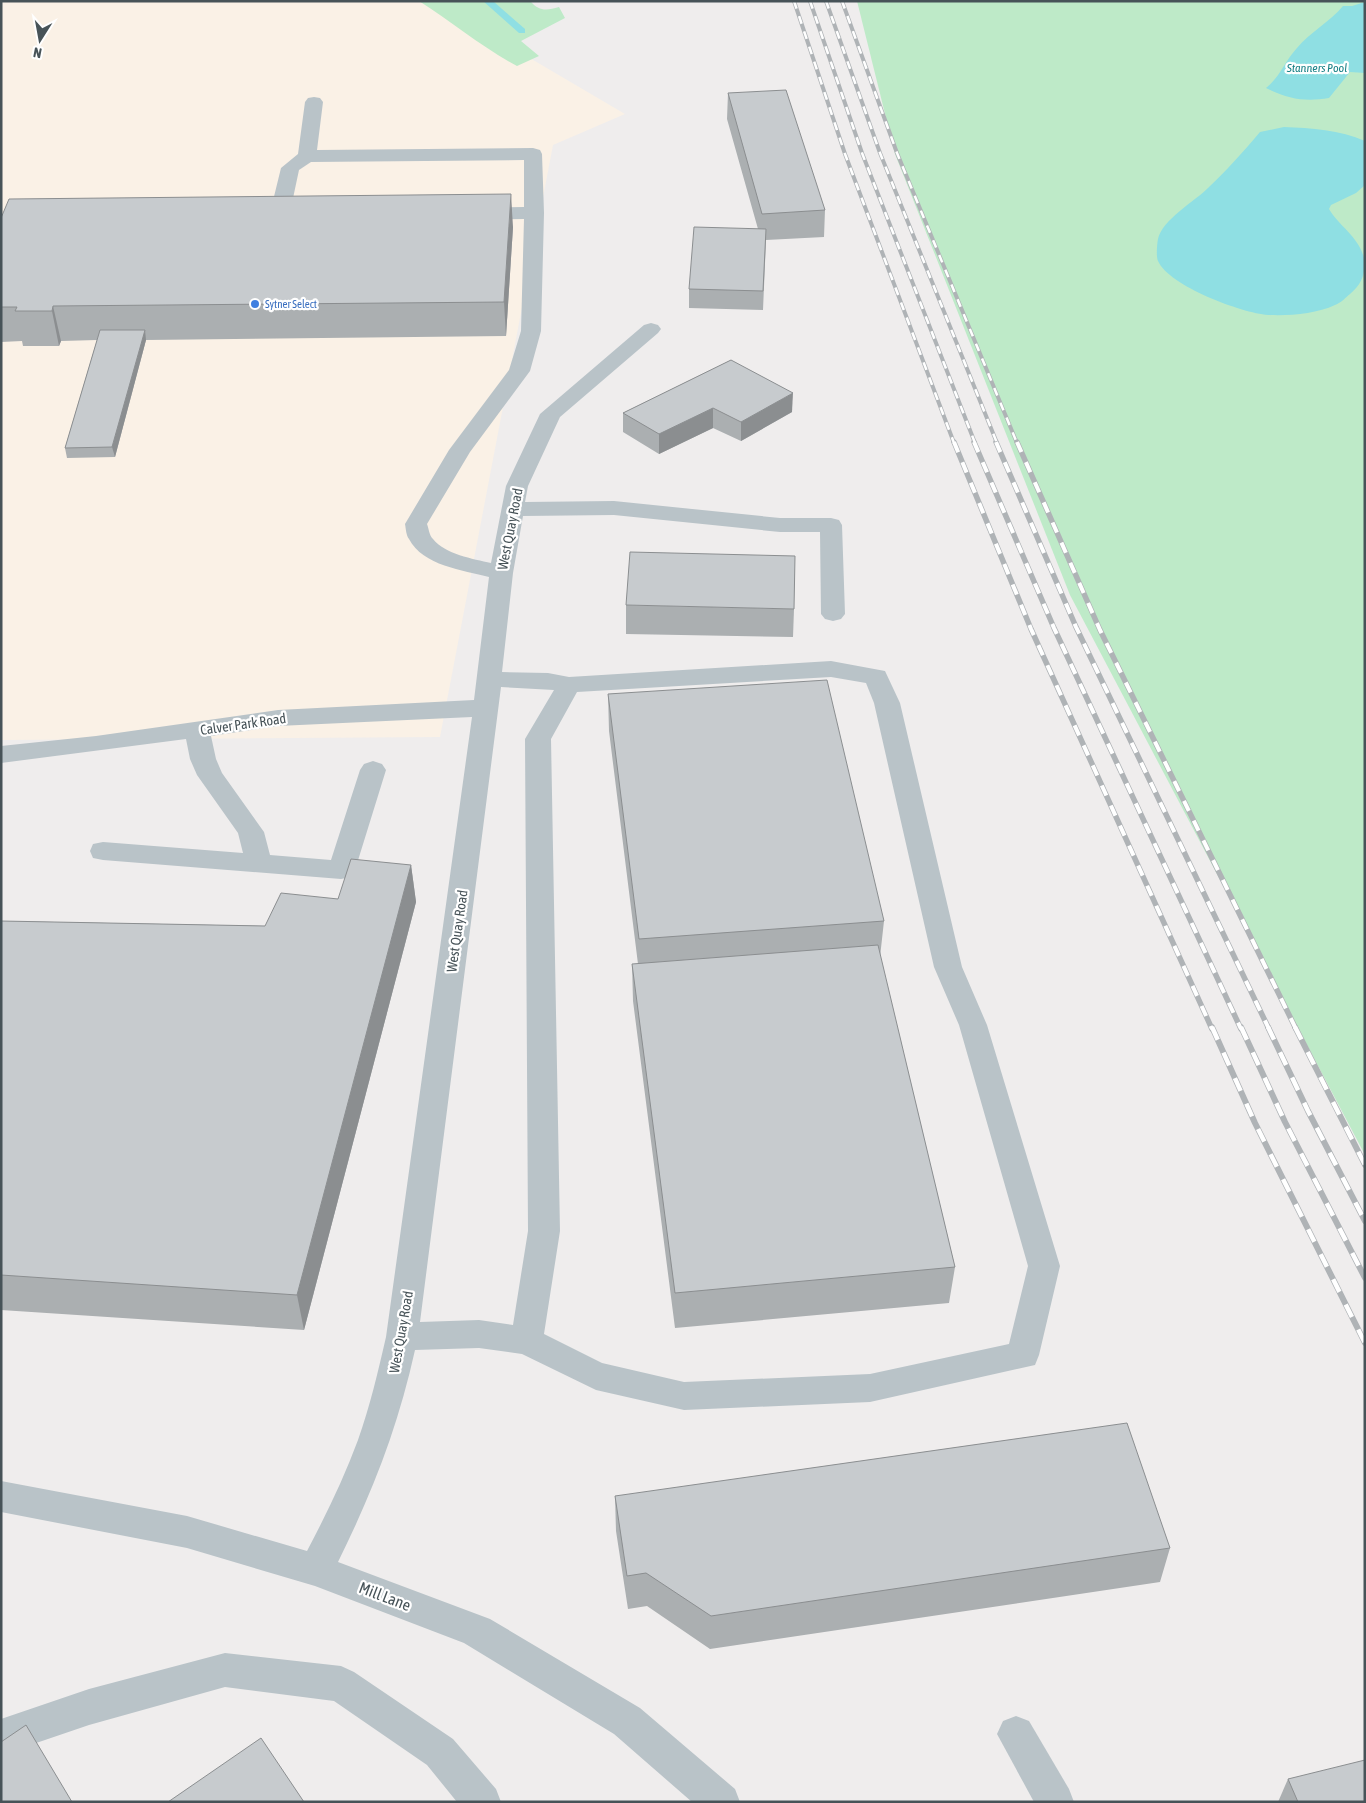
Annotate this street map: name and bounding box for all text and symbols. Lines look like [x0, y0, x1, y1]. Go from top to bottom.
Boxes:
north arrow [15, 15, 65, 65]
text: N [32, 44, 43, 61]
water label: Stanners Pool [1286, 61, 1347, 75]
marker: Sytner Select [249, 298, 261, 310]
place label: Sytner Select [265, 298, 317, 310]
street label: West Quay Road [494, 487, 526, 571]
street label: Calver Park Road [199, 710, 287, 738]
street label: West Quay Road [443, 889, 471, 973]
street label: West Quay Road [386, 1290, 416, 1374]
street label: Mill Lane [357, 1578, 413, 1614]

